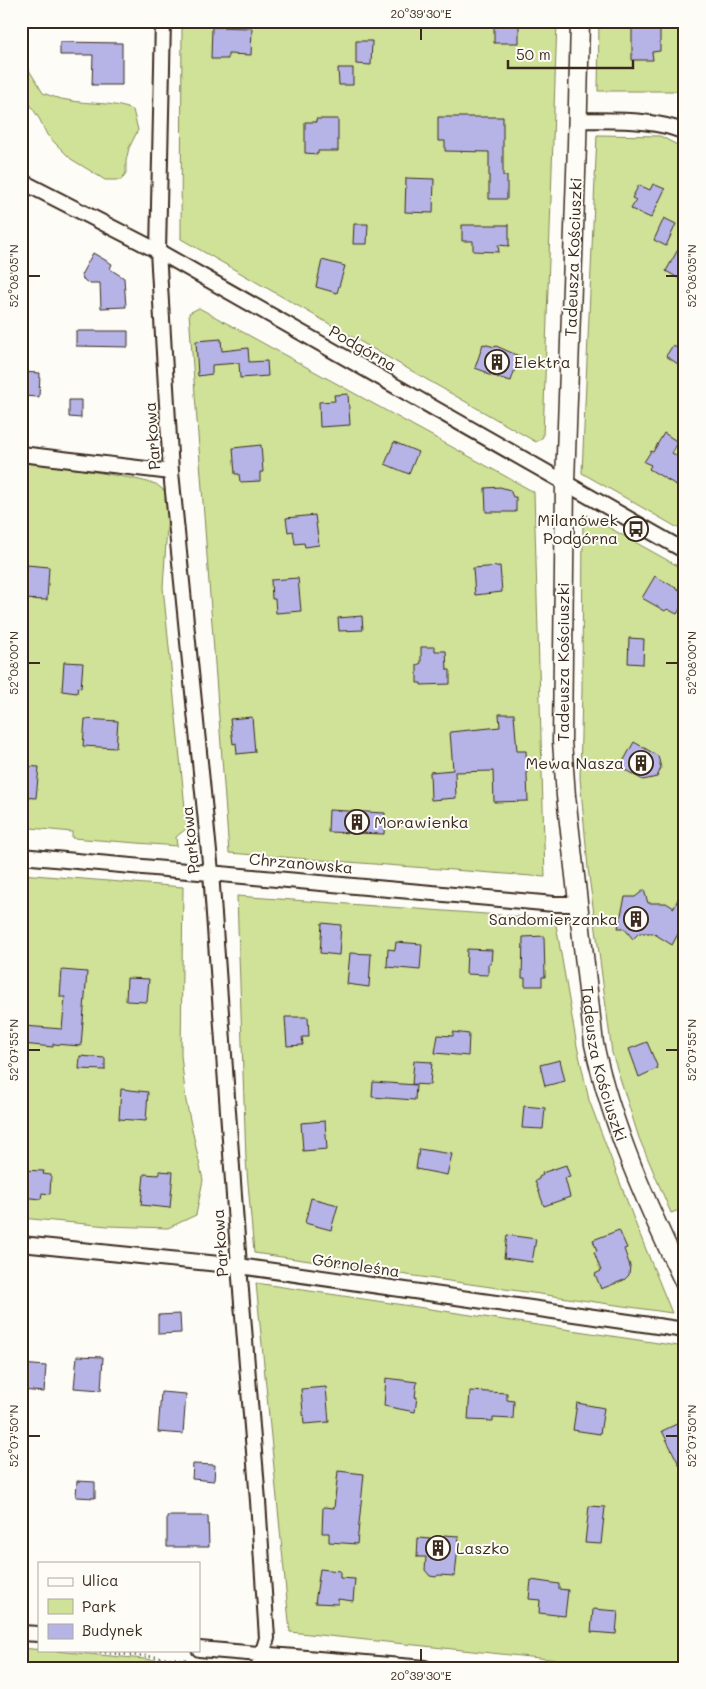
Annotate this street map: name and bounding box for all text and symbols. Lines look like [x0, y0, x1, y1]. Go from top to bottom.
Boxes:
text: 20°39'30"E [390, 5, 452, 21]
scale bar [508, 38, 634, 70]
text: 50 m [516, 44, 551, 64]
street label: Tadeusza Kościuszki [559, 177, 586, 337]
text: 52°08'05"N [5, 244, 21, 308]
text: 52°08'05"N [683, 244, 699, 308]
street label: Podgórna [326, 320, 401, 375]
building icon: Elektra [484, 349, 510, 375]
place label: Elektra [514, 351, 571, 372]
street label: Parkowa [139, 401, 164, 471]
place label: Milanówek Podgórna [537, 509, 618, 548]
bus stop icon: Milanówek Podgórna [623, 516, 649, 542]
street label: Tadeusza Kościuszki [552, 582, 573, 742]
text: 52°08'00"N [5, 631, 21, 695]
text: 52°08'00"N [683, 631, 699, 695]
building icon: Mewa Nasza [628, 750, 654, 776]
place label: Mewa Nasza [525, 752, 624, 773]
street label: Parkowa [175, 805, 204, 875]
building icon: Morawienka [344, 809, 370, 835]
place label: Morawienka [374, 811, 469, 832]
street label: Chrzanowska [248, 847, 354, 878]
building icon: Sandomierzanka [623, 906, 649, 932]
place label: Sandomierzanka [489, 908, 618, 929]
street label: Tadeusza Kościuszki [577, 984, 633, 1144]
text: 52°07'55"N [5, 1019, 21, 1081]
text: 52°07'55"N [683, 1019, 699, 1081]
street label: Parkowa [207, 1208, 232, 1278]
street label: Górnoleśna [311, 1248, 401, 1281]
text: 52°07'50"N [5, 1405, 21, 1467]
text: 52°07'50"N [683, 1405, 699, 1467]
building icon: Laszko [425, 1535, 451, 1561]
place label: Laszko [456, 1537, 509, 1558]
legend [38, 1562, 200, 1652]
text: Ulica [82, 1570, 119, 1590]
text: Park [82, 1596, 116, 1616]
text: Budynek [82, 1620, 142, 1640]
text: 20°39'30"E [390, 1667, 452, 1683]

